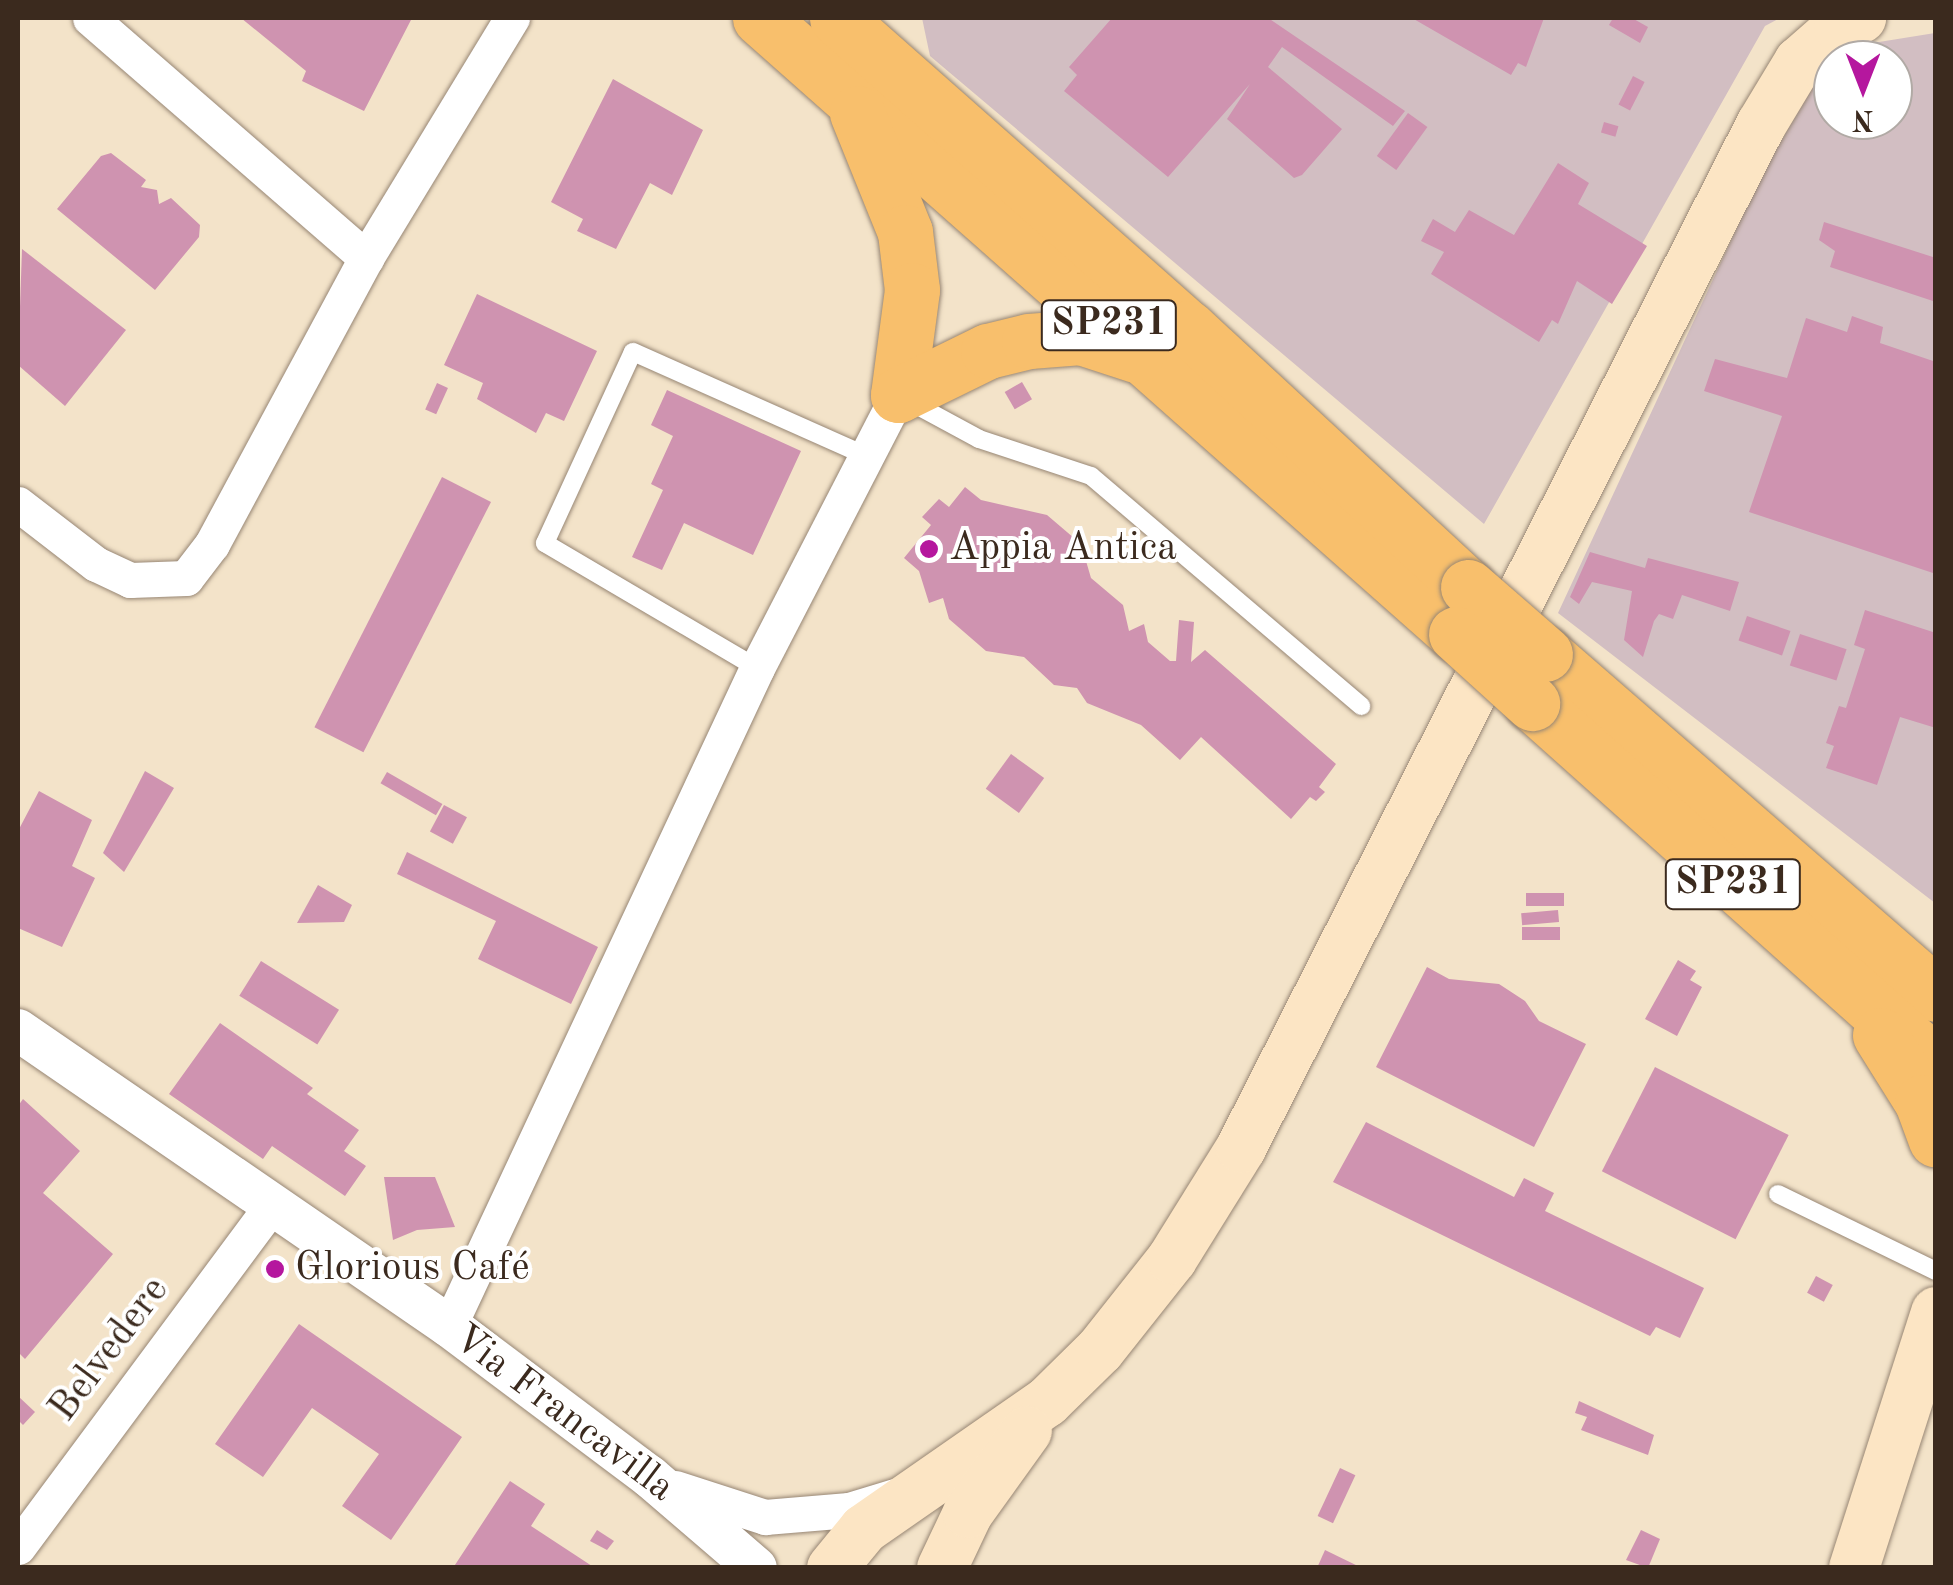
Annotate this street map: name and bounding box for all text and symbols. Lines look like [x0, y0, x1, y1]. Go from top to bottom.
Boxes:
north arrow [1813, 40, 1913, 140]
text: N [1852, 104, 1874, 132]
road number: SP231 [1039, 292, 1179, 358]
place label: Appia Antica [949, 525, 1177, 573]
marker: Appia Antica [918, 538, 940, 560]
road number: SP231 [1663, 851, 1803, 917]
place label: Glorious Café [295, 1245, 530, 1293]
marker: Glorious Café [264, 1258, 286, 1280]
street label: Belvedere [40, 1268, 180, 1432]
street label: Via Francavilla [443, 1315, 683, 1513]

